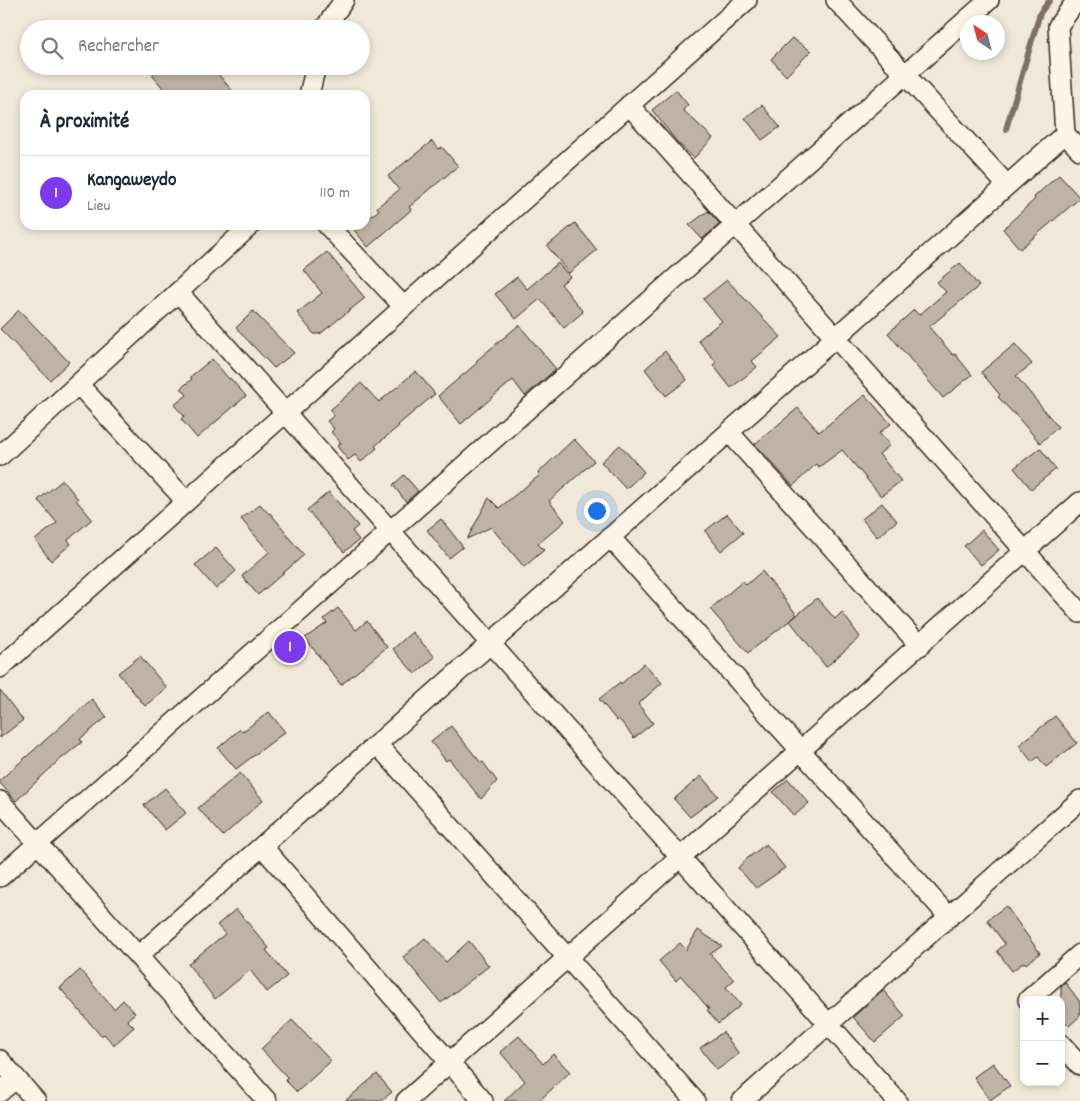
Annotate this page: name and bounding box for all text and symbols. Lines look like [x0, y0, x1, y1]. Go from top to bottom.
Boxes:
north arrow [960, 15, 1005, 60]
search box [20, 20, 370, 75]
icon: search [38, 34, 66, 62]
text: Rechercher [78, 34, 159, 61]
text: À proximité [40, 108, 129, 138]
text: Kangaweydo [87, 168, 176, 195]
text: 1 [54, 182, 58, 205]
text: 110 m [320, 182, 350, 205]
text: Lieu [87, 195, 110, 218]
your location [584, 498, 610, 524]
pin: 1 [274, 628, 306, 666]
map controls [1020, 996, 1065, 1086]
button: + [1020, 996, 1065, 1041]
button: − [1020, 1041, 1065, 1086]

